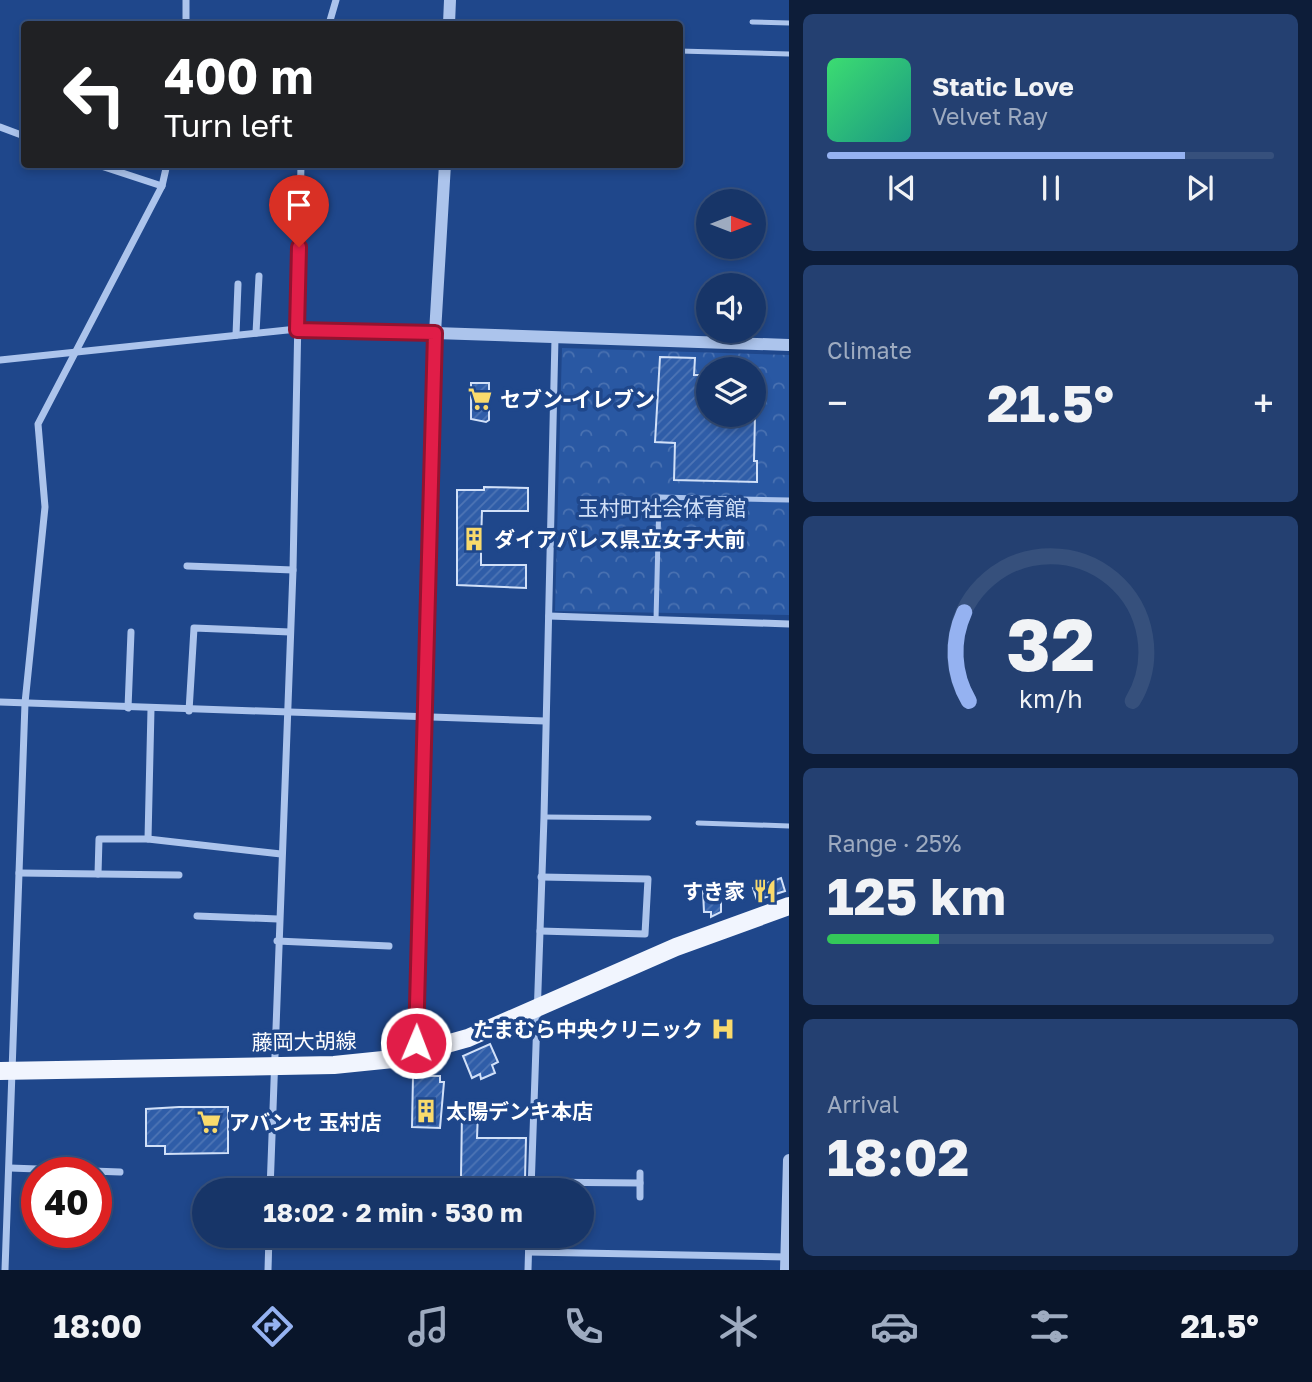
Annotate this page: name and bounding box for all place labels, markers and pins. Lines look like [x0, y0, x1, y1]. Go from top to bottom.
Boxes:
pin [269, 175, 329, 247]
supermarket icon: セブン-イレブン [466, 385, 494, 413]
place label: セブン-イレブン [500, 386, 655, 412]
building icon: ダイアパレス県立女子大前 [460, 525, 488, 553]
place label: ダイアパレス県立女子大前 [494, 526, 746, 552]
restaurant icon: すき家 [751, 877, 779, 905]
place label: すき家 [682, 878, 745, 904]
hospital icon: たまむら中央クリニック [709, 1015, 737, 1043]
place label: たまむら中央クリニック [473, 1016, 703, 1042]
building icon: 太陽デンキ本店 [412, 1097, 440, 1125]
place label: 太陽デンキ本店 [446, 1098, 593, 1124]
supermarket icon: アバンセ 玉村店 [195, 1108, 223, 1136]
place label: アバンセ 玉村店 [229, 1109, 381, 1135]

